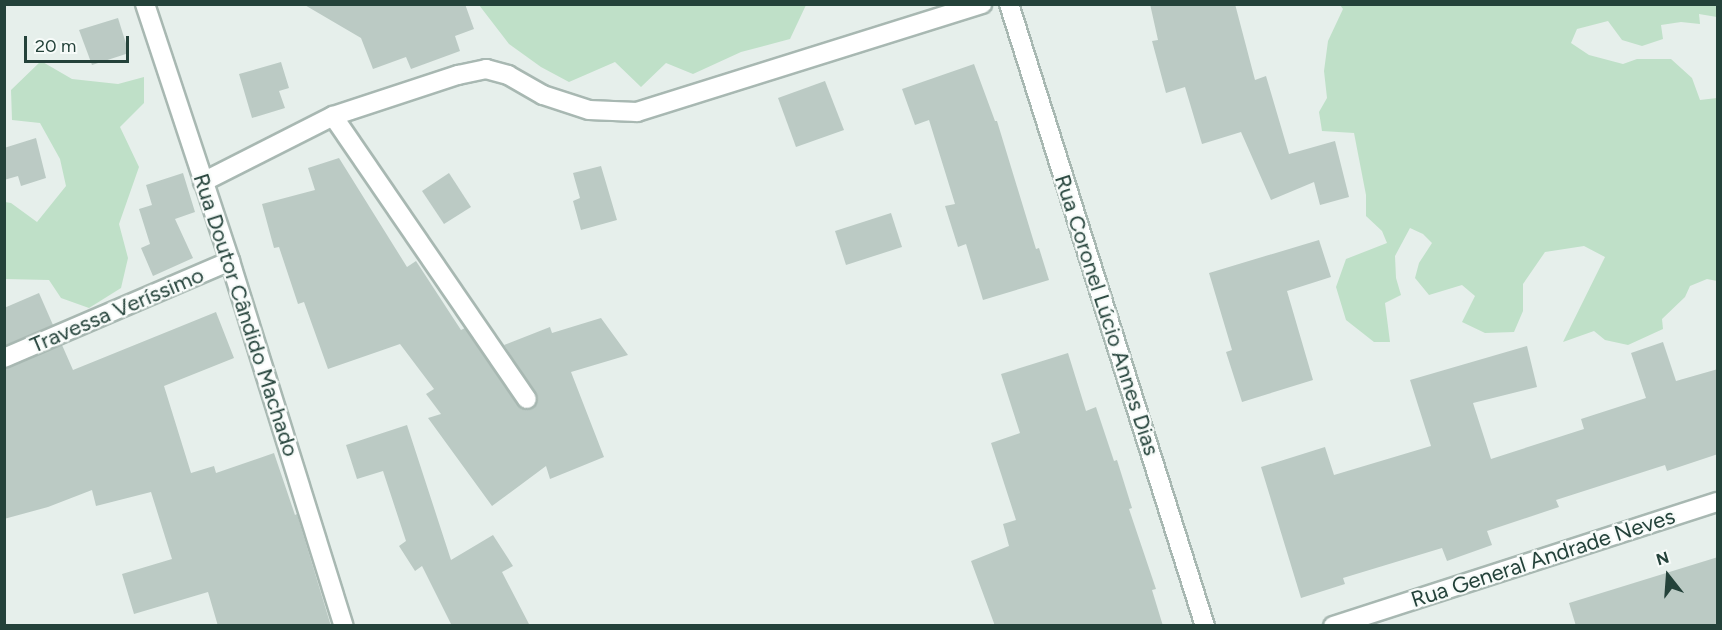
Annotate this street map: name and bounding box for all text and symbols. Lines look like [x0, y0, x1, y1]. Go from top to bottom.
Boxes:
scale bar [27, 24, 132, 62]
text: 20 m [35, 35, 76, 57]
street label: Rua Doutor Cândido Machado [188, 170, 304, 460]
street label: Rua Coronel Lúcio Annes Dias [1049, 171, 1165, 459]
street label: Travessa Veríssimo [26, 262, 208, 358]
street label: Rua General Andrade Neves [1408, 503, 1678, 613]
north arrow [1638, 546, 1698, 606]

